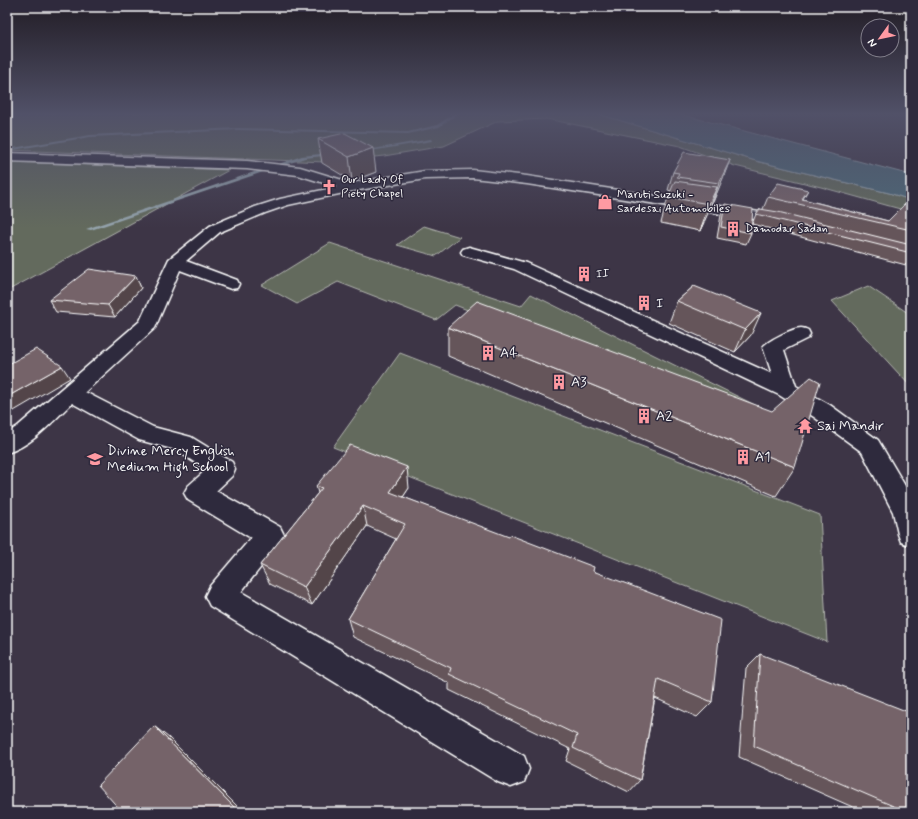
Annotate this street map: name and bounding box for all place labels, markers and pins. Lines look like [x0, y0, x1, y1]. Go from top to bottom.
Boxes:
place label: Our Lady Of Piety Chapel [341, 172, 403, 202]
church icon: Our Lady Of Piety Chapel [320, 178, 338, 196]
place label: Maruti Suzuki - Sardesai Automobiles [617, 187, 730, 217]
shop icon: Maruti Suzuki - Sardesai Automobiles [596, 193, 614, 211]
building icon: Damodar Sadan [724, 220, 742, 238]
place label: Damodar Sadan [745, 221, 828, 237]
building icon: II [575, 265, 593, 283]
place label: II [596, 266, 609, 282]
building icon: I [635, 294, 653, 312]
place label: I [656, 294, 663, 312]
building icon: A4 [479, 344, 497, 362]
place label: A4 [500, 344, 517, 362]
building icon: A3 [550, 373, 568, 391]
place label: A3 [571, 373, 586, 391]
building icon: A2 [635, 407, 653, 425]
place label: A2 [656, 407, 672, 425]
temple icon: Sai Mandir [796, 417, 814, 435]
place label: Sai Mandir [817, 417, 884, 435]
place label: Divine Mercy English Medium High School [107, 442, 235, 478]
building icon: A1 [734, 448, 752, 466]
place label: A1 [755, 448, 770, 466]
school or university icon: Divine Mercy English Medium High School [86, 450, 104, 468]

